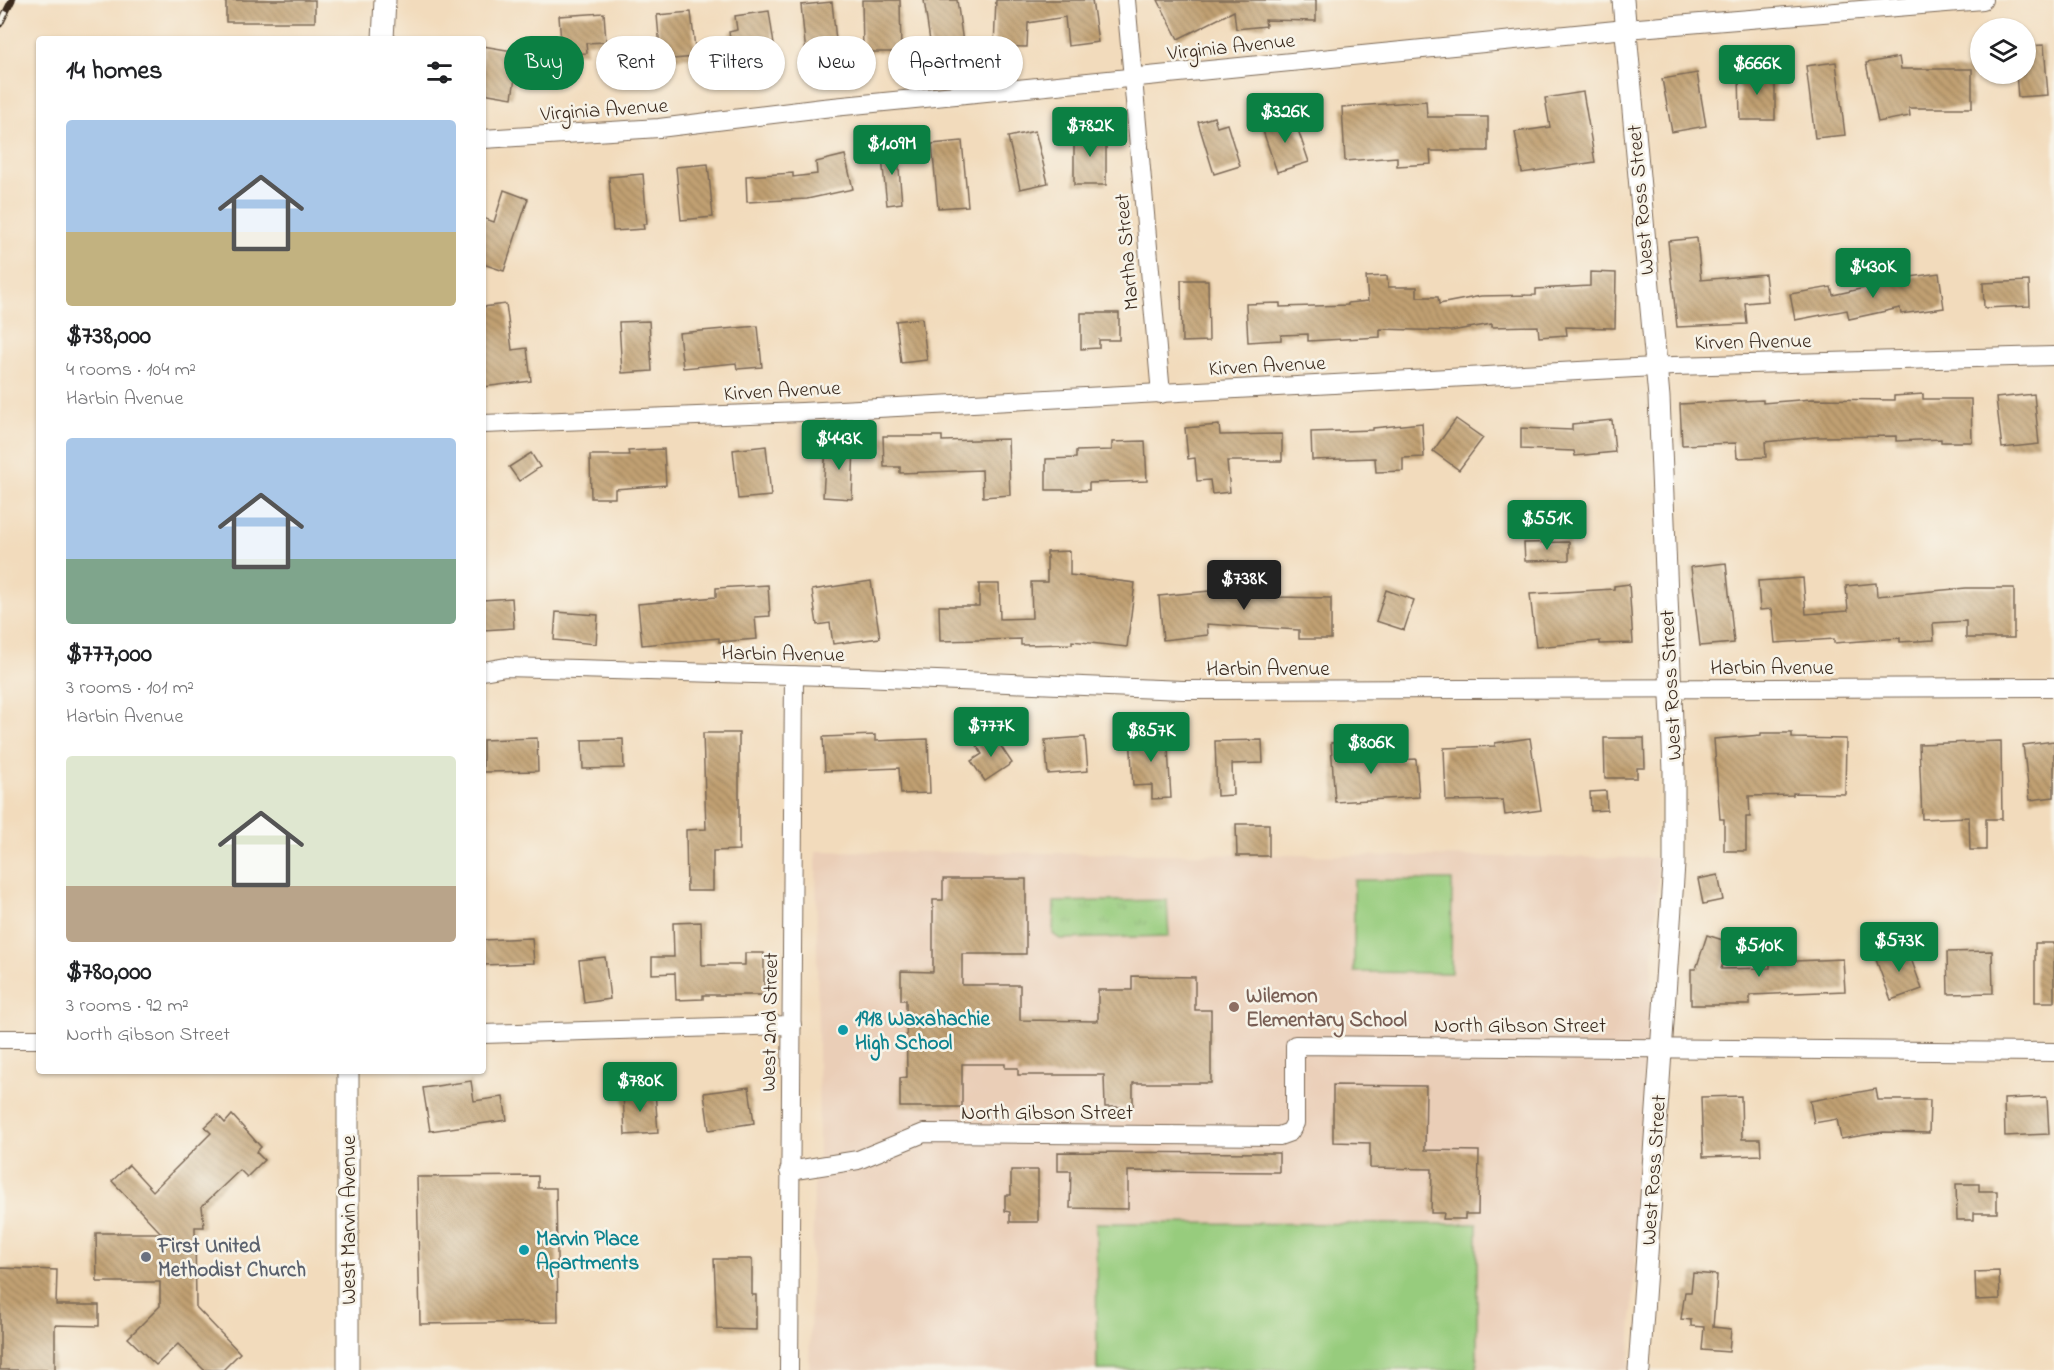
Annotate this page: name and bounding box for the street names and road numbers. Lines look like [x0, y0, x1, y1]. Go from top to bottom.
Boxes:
street label: Virginia Avenue [1165, 26, 1297, 72]
street label: Virginia Avenue [538, 92, 670, 132]
street label: West Ross Street [1620, 123, 1664, 276]
street label: Martha Street [1108, 192, 1148, 311]
street label: Kirven Avenue [1694, 327, 1812, 359]
street label: Kirven Avenue [1208, 349, 1327, 385]
street label: Kirven Avenue [723, 374, 842, 410]
street label: West Ross Street [1653, 609, 1691, 761]
street label: Harbin Avenue [721, 639, 845, 671]
street label: Harbin Avenue [1710, 654, 1834, 684]
street label: Harbin Avenue [1206, 655, 1330, 685]
street label: West 2nd Street [755, 952, 787, 1092]
street label: North Gibson Street [1434, 1012, 1606, 1042]
street label: West Ross Street [1635, 1094, 1675, 1246]
street label: North Gibson Street [961, 1099, 1133, 1129]
street label: West Marvin Avenue [335, 1135, 365, 1305]

